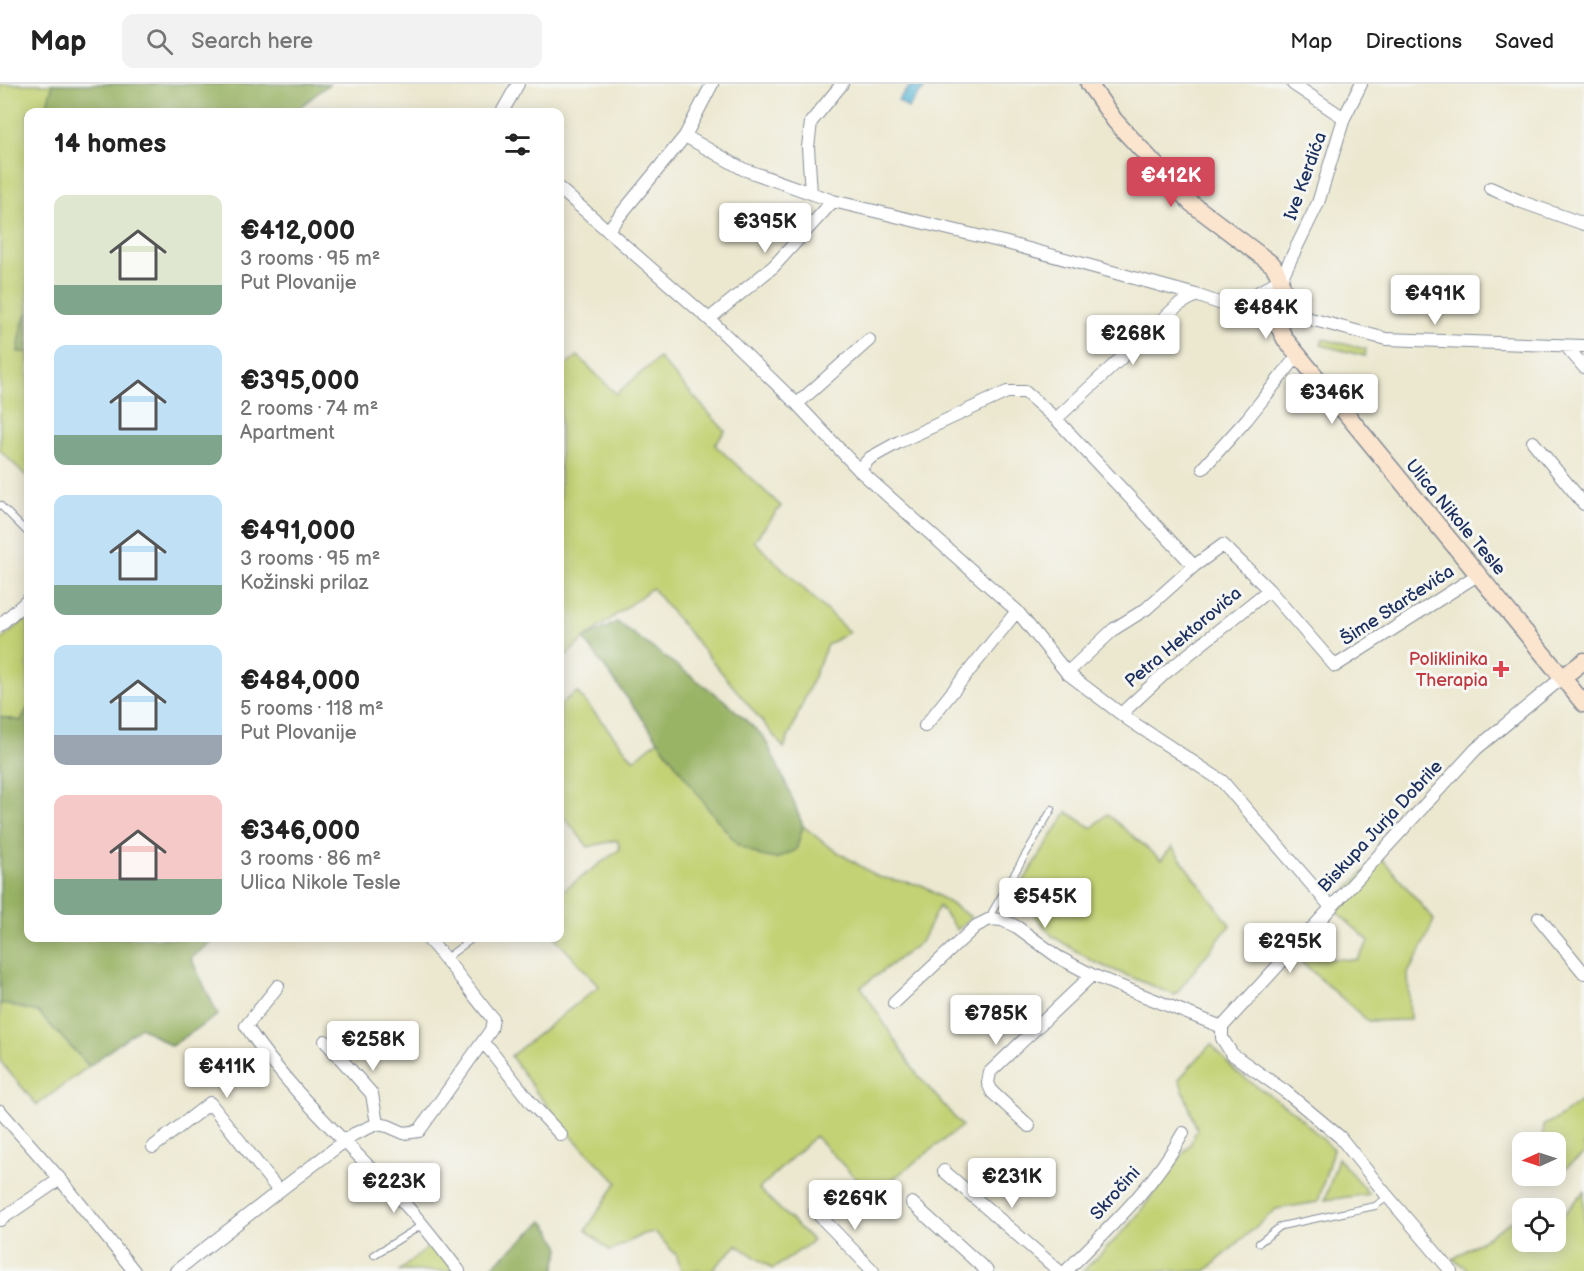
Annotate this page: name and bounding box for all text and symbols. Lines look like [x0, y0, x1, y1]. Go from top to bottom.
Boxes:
search box [122, 14, 542, 68]
text: Map [30, 25, 86, 58]
icon: search [143, 25, 176, 58]
text: Search here [191, 28, 313, 55]
text: Map [1290, 29, 1333, 54]
text: Directions [1366, 29, 1462, 54]
text: Saved [1495, 29, 1554, 54]
icon: filters [501, 128, 534, 161]
text: 14 homes [54, 129, 166, 160]
street label: Ive Kerdića [1280, 129, 1331, 223]
pin: €412K [1129, 157, 1213, 208]
text: €412K [1141, 164, 1201, 188]
pin: €395K [723, 203, 807, 254]
text: €395K [733, 210, 797, 234]
text: €412,000 [240, 216, 355, 247]
icon: home [102, 219, 174, 291]
text: 3 rooms · 95 m² [240, 247, 380, 271]
text: Put Plovanije [240, 271, 357, 295]
pin: €491K [1393, 275, 1477, 326]
text: €491K [1405, 282, 1465, 306]
pin: €484K [1224, 289, 1308, 340]
text: €484K [1234, 296, 1298, 320]
pin: €268K [1091, 315, 1175, 366]
text: €268K [1101, 322, 1165, 346]
text: €395,000 [240, 366, 359, 397]
icon: home [102, 369, 174, 441]
pin: €346K [1290, 374, 1374, 425]
text: €346K [1300, 381, 1364, 405]
text: 2 rooms · 74 m² [240, 397, 378, 421]
text: Apartment [240, 421, 335, 445]
street label: Ulica Nikole Tesle [1401, 455, 1510, 580]
text: €491,000 [240, 516, 355, 547]
icon: home [102, 519, 174, 591]
text: 3 rooms · 95 m² [240, 547, 380, 571]
street label: Šime Starčevića [1336, 560, 1458, 650]
text: Kožinski prilaz [240, 571, 368, 595]
street label: Petra Hektorovića [1121, 583, 1246, 692]
place label: Poliklinika Therapia [1409, 649, 1488, 691]
marker: Poliklinika Therapia [1492, 660, 1510, 678]
text: €484,000 [240, 666, 360, 697]
icon: home [102, 669, 174, 741]
text: 5 rooms · 118 m² [240, 697, 384, 721]
text: Put Plovanije [240, 721, 357, 745]
street label: Biskupa Jurja Dobrile [1314, 756, 1447, 897]
text: €346,000 [240, 816, 360, 847]
icon: home [102, 819, 174, 891]
text: 3 rooms · 86 m² [240, 847, 381, 871]
text: Ulica Nikole Tesle [240, 871, 401, 895]
pin: €545K [1003, 878, 1087, 929]
text: €545K [1013, 885, 1077, 909]
pin: €295K [1248, 923, 1332, 974]
text: €295K [1258, 930, 1322, 954]
pin: €785K [954, 995, 1038, 1046]
text: €785K [964, 1002, 1028, 1026]
pin: €258K [331, 1021, 415, 1072]
text: €258K [341, 1028, 405, 1052]
pin: €411K [185, 1048, 269, 1099]
text: €411K [199, 1055, 255, 1079]
north arrow [1512, 1132, 1566, 1186]
map controls [1512, 1132, 1566, 1252]
pin: €231K [970, 1158, 1054, 1209]
street label: Skročini [1086, 1162, 1145, 1224]
pin: €223K [352, 1163, 436, 1214]
text: €231K [982, 1165, 1042, 1189]
text: €223K [362, 1170, 426, 1194]
pin: €269K [813, 1180, 897, 1231]
text: €269K [823, 1187, 887, 1211]
button: locate [1512, 1198, 1566, 1252]

